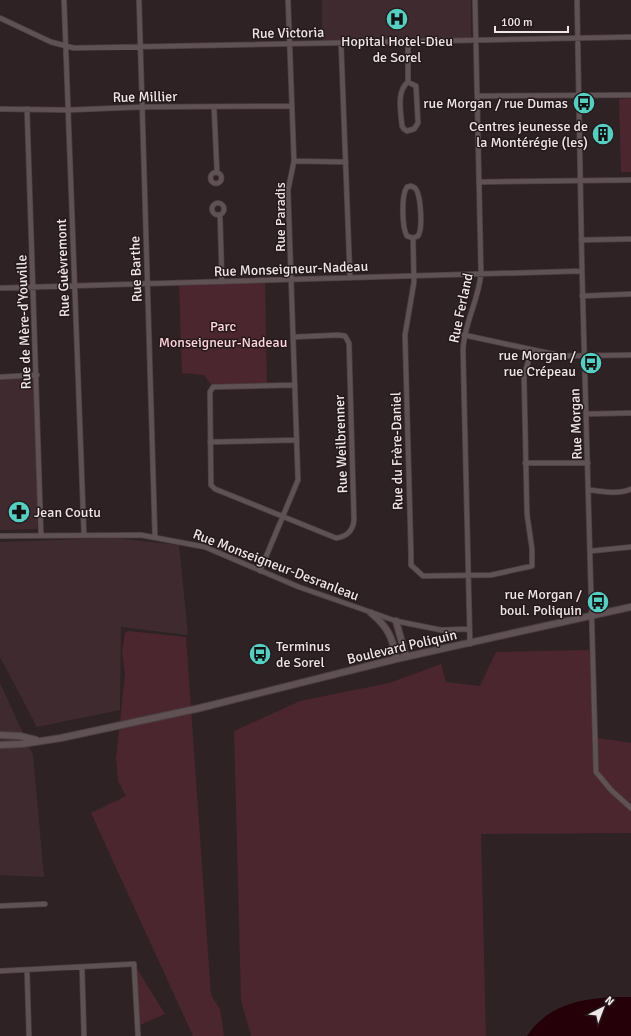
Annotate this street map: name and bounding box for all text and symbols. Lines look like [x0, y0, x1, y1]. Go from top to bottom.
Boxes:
hospital icon: Hopital Hotel-Dieu de Sorel [384, 6, 410, 32]
scale bar [495, 8, 568, 34]
text: 100 m [501, 15, 533, 30]
street label: Rue Victoria [252, 24, 324, 42]
place label: Hopital Hotel-Dieu de Sorel [341, 33, 453, 66]
street label: Rue Millier [112, 88, 178, 106]
bus stop icon: rue Morgan / rue Dumas [571, 90, 597, 116]
place label: rue Morgan / rue Dumas [423, 95, 568, 112]
place label: Centres jeunesse de la Montérégie (les) [469, 118, 588, 151]
building icon: Centres jeunesse de la Montérégie (les) [590, 121, 616, 147]
street label: Rue Paradis [272, 182, 289, 252]
street label: Rue Guèvremont [53, 218, 73, 318]
street label: Rue Barthe [126, 236, 146, 302]
street label: Rue de Mère-d'Youville [13, 254, 35, 390]
street label: Rue Monseigneur-Nadeau [214, 258, 368, 280]
street label: Rue Ferland [445, 271, 477, 345]
park label: Parc Monseigneur-Nadeau [159, 318, 287, 351]
place label: rue Morgan / rue Crépeau [498, 347, 576, 380]
bus stop icon: rue Morgan / rue Crépeau [578, 350, 604, 376]
street label: Rue Morgan [566, 388, 586, 460]
street label: Rue du Frère-Daniel [387, 392, 407, 510]
street label: Rue Weilbrenner [331, 394, 351, 494]
pharmacy icon: Jean Coutu [6, 499, 32, 525]
place label: Jean Coutu [34, 504, 101, 521]
street label: Rue Monseigneur-Desranleau [191, 525, 361, 605]
place label: rue Morgan / boul. Poliquin [500, 586, 582, 619]
bus stop icon: rue Morgan / boul. Poliquin [585, 589, 611, 615]
street label: Boulevard Poliquin [345, 626, 459, 668]
place label: Terminus de Sorel [276, 638, 330, 671]
bus stop icon: Terminus de Sorel [247, 641, 273, 667]
north arrow [583, 988, 623, 1028]
text: N [602, 994, 617, 1008]

